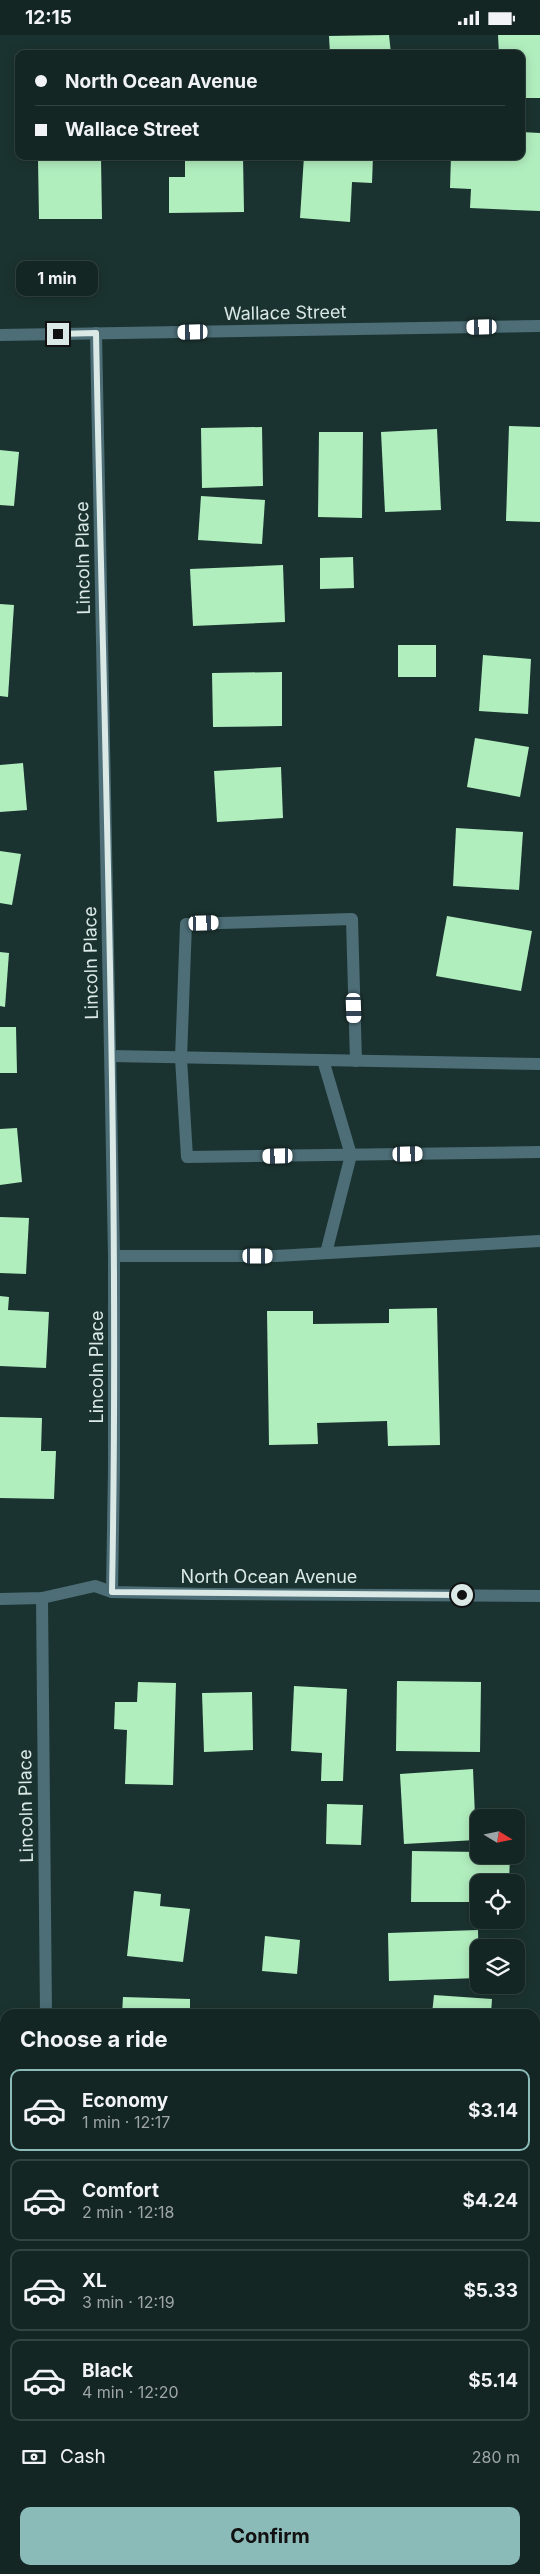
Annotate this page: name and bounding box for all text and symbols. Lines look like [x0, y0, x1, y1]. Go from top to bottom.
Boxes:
text: 12:15 [25, 6, 72, 29]
text: North Ocean Avenue [65, 70, 258, 93]
text: Wallace Street [65, 118, 199, 141]
callout: 1 min [17, 261, 99, 297]
text: 1 min [37, 268, 77, 288]
street label: Wallace Street [224, 301, 346, 324]
car [466, 319, 497, 335]
route end [47, 323, 69, 345]
car [177, 324, 208, 340]
street label: Lincoln Place [71, 501, 94, 615]
street label: Lincoln Place [79, 906, 102, 1020]
car [188, 915, 219, 931]
car [345, 993, 362, 1023]
car [392, 1146, 423, 1162]
car [262, 1148, 293, 1164]
car [243, 1249, 273, 1264]
street label: Lincoln Place [86, 1310, 107, 1424]
street label: North Ocean Avenue [181, 1566, 357, 1587]
route start [451, 1584, 473, 1606]
street label: Lincoln Place [14, 1749, 37, 1863]
north arrow [470, 1809, 525, 1864]
map controls [470, 1809, 525, 1994]
button: locate [470, 1874, 525, 1929]
button: layers [470, 1939, 525, 1994]
text: Choose a ride [20, 2026, 168, 2052]
icon: car [22, 2088, 67, 2133]
text: Economy [82, 2089, 168, 2112]
text: $3.14 [468, 2099, 518, 2122]
text: 1 min · 12:17 [82, 2112, 170, 2132]
icon: car [22, 2178, 67, 2223]
text: Comfort [82, 2179, 159, 2202]
text: $4.24 [462, 2189, 518, 2212]
text: 2 min · 12:18 [82, 2202, 175, 2222]
icon: car [22, 2268, 67, 2313]
text: XL [82, 2269, 107, 2292]
text: $5.33 [463, 2279, 518, 2302]
text: 3 min · 12:19 [82, 2292, 175, 2312]
icon: car [22, 2358, 67, 2403]
text: Black [82, 2359, 133, 2382]
text: $5.14 [468, 2369, 518, 2392]
text: 4 min · 12:20 [82, 2382, 179, 2402]
icon: cash [20, 2443, 48, 2471]
text: Cash [60, 2445, 106, 2468]
text: 280 m [472, 2447, 520, 2467]
button: Confirm [20, 2507, 520, 2565]

